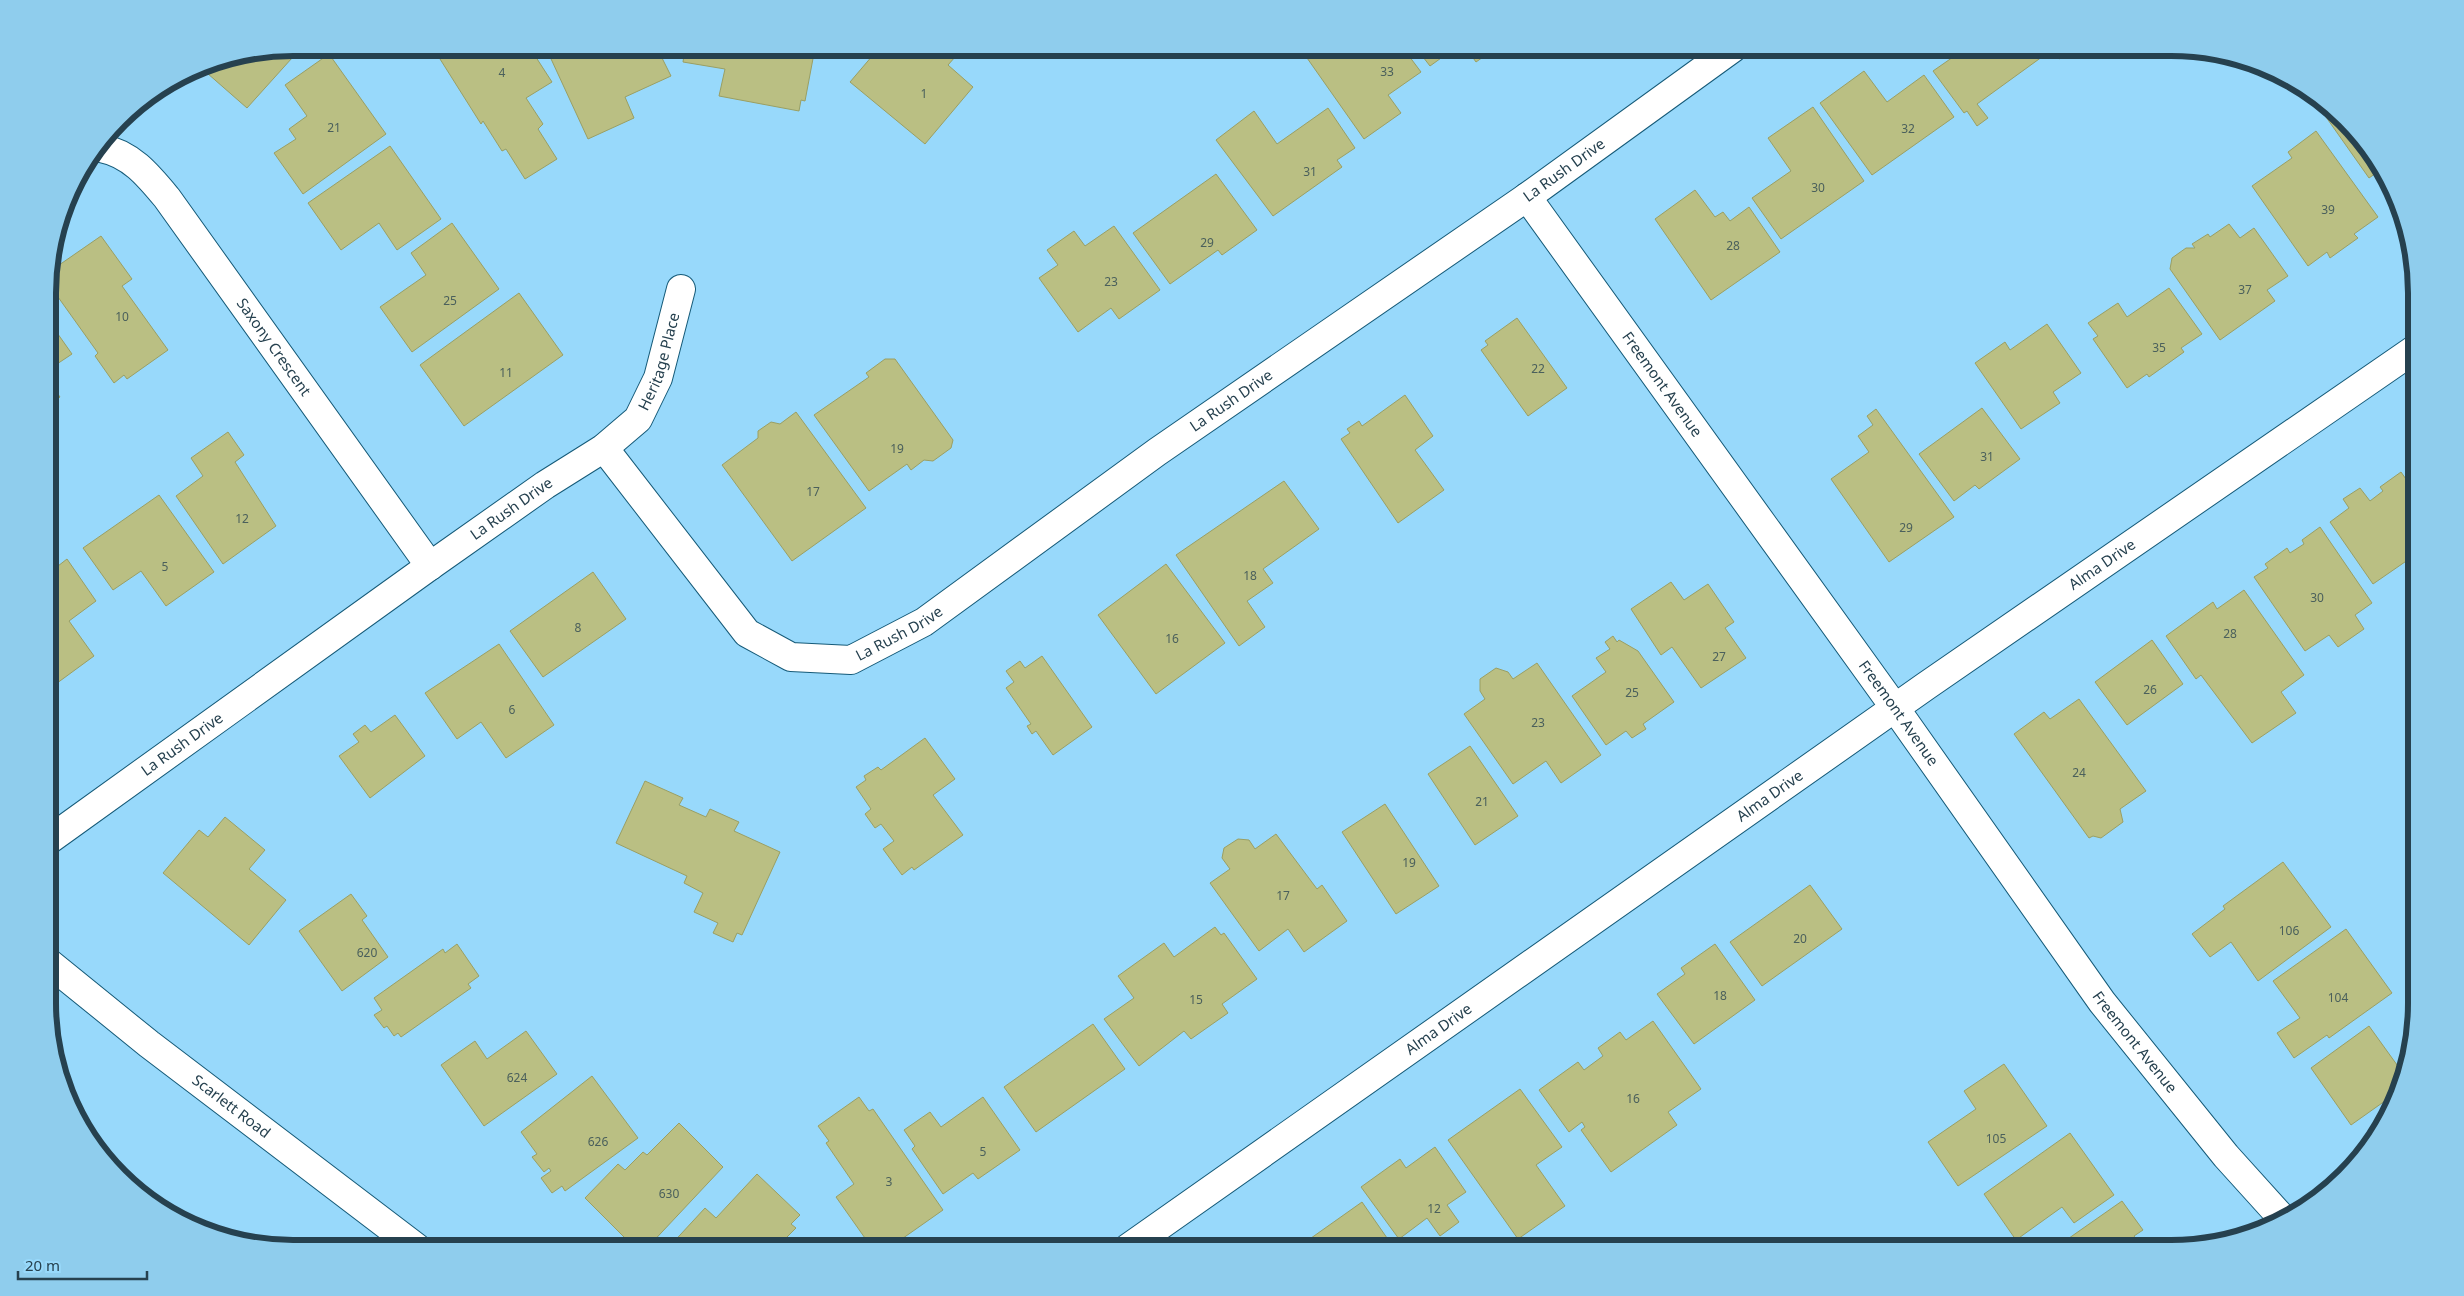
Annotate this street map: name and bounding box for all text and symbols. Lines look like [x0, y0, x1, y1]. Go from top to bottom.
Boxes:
house number: 33 [1380, 63, 1394, 80]
house number: 4 [499, 64, 506, 81]
house number: 1 [921, 85, 927, 102]
house number: 21 [327, 119, 341, 136]
house number: 32 [1901, 120, 1915, 137]
street label: La Rush Drive [1519, 133, 1608, 206]
house number: 31 [1303, 163, 1317, 180]
house number: 30 [1811, 179, 1825, 196]
house number: 39 [2321, 201, 2335, 218]
house number: 29 [1200, 234, 1214, 251]
house number: 28 [1726, 237, 1740, 254]
house number: 23 [1104, 273, 1118, 290]
house number: 37 [2238, 281, 2252, 298]
house number: 25 [443, 292, 457, 309]
street label: Saxony Crescent [233, 294, 317, 400]
house number: 10 [115, 308, 129, 325]
street label: Heritage Place [633, 310, 684, 413]
street label: Freemont Avenue [1618, 327, 1707, 440]
house number: 35 [2152, 339, 2166, 356]
house number: 22 [1531, 360, 1545, 377]
house number: 11 [499, 364, 513, 381]
street label: La Rush Drive [1185, 364, 1276, 436]
house number: 19 [890, 440, 904, 457]
house number: 31 [1980, 448, 1994, 465]
street label: La Rush Drive [466, 472, 556, 544]
house number: 17 [806, 483, 820, 500]
house number: 12 [235, 510, 249, 527]
house number: 29 [1899, 519, 1913, 536]
street label: Alma Drive [2064, 534, 2139, 594]
house number: 5 [162, 558, 169, 575]
house number: 18 [1243, 567, 1257, 584]
house number: 30 [2310, 589, 2324, 606]
street label: La Rush Drive [852, 601, 946, 665]
house number: 8 [575, 619, 582, 636]
house number: 28 [2223, 625, 2237, 642]
house number: 16 [1165, 630, 1179, 647]
house number: 27 [1712, 648, 1726, 665]
street label: Freemont Avenue [1855, 656, 1944, 769]
house number: 26 [2143, 681, 2157, 698]
house number: 25 [1625, 684, 1639, 701]
house number: 6 [509, 701, 516, 718]
street label: La Rush Drive [137, 707, 227, 780]
house number: 23 [1531, 714, 1545, 731]
house number: 24 [2072, 764, 2086, 781]
street label: Alma Drive [1732, 765, 1806, 826]
house number: 21 [1475, 793, 1489, 810]
house number: 19 [1402, 854, 1416, 871]
house number: 17 [1276, 887, 1290, 904]
house number: 106 [2279, 922, 2299, 939]
house number: 20 [1793, 930, 1807, 947]
house number: 620 [357, 944, 377, 961]
house number: 18 [1713, 987, 1727, 1004]
street label: Freemont Avenue [2088, 987, 2182, 1097]
house number: 104 [2328, 989, 2348, 1006]
house number: 15 [1189, 991, 1203, 1008]
street label: Alma Drive [1401, 998, 1475, 1059]
house number: 624 [507, 1069, 527, 1086]
street label: Scarlett Road [189, 1070, 275, 1142]
house number: 16 [1626, 1090, 1640, 1107]
house number: 105 [1986, 1130, 2006, 1147]
house number: 626 [588, 1133, 608, 1150]
house number: 5 [980, 1143, 987, 1160]
house number: 3 [886, 1173, 893, 1190]
house number: 630 [659, 1185, 679, 1202]
house number: 12 [1427, 1200, 1441, 1217]
scale bar [18, 1248, 146, 1280]
text: 20 m [25, 1255, 60, 1275]

